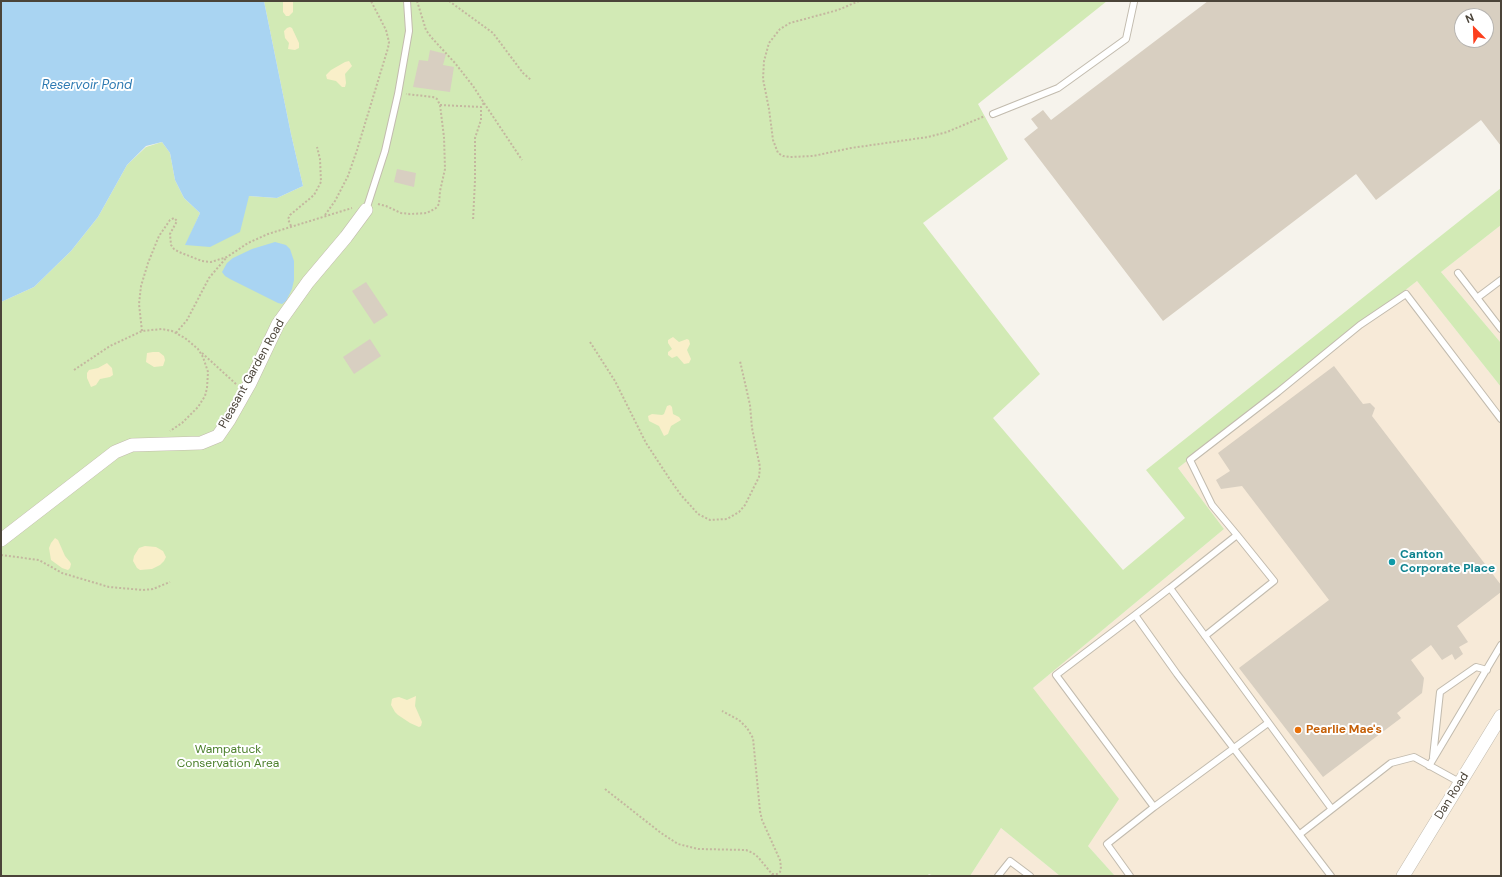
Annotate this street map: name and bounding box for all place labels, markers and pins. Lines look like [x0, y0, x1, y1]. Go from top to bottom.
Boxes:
place label: Canton Corporate Place [1400, 548, 1495, 576]
marker: Canton Corporate Place [1387, 557, 1397, 567]
place label: Pearlie Mae's [1306, 723, 1382, 737]
marker: Pearlie Mae's [1293, 725, 1303, 735]

